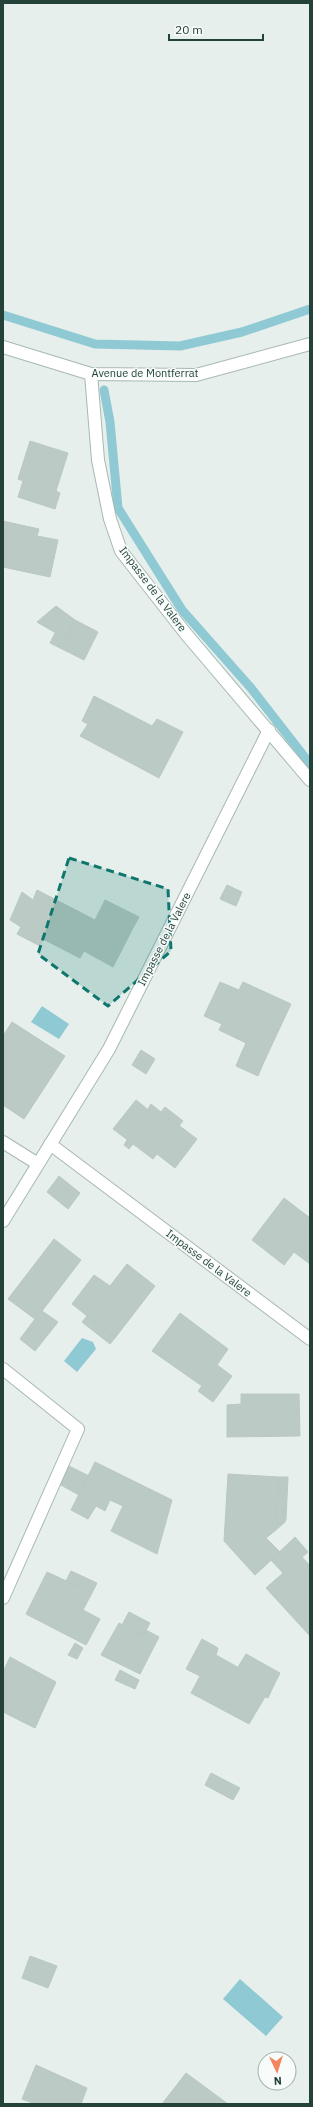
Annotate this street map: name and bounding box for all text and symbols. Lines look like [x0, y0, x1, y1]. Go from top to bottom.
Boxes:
scale bar [169, 16, 263, 42]
text: 20 m [175, 22, 203, 37]
street label: Avenue de Montferrat [92, 366, 199, 380]
street label: Impasse de la Valere [116, 544, 190, 634]
street label: Impasse de la Valere [134, 890, 194, 988]
street label: Impasse de la Valere [164, 1226, 254, 1300]
north arrow [257, 2051, 297, 2091]
text: N [273, 2074, 282, 2088]

